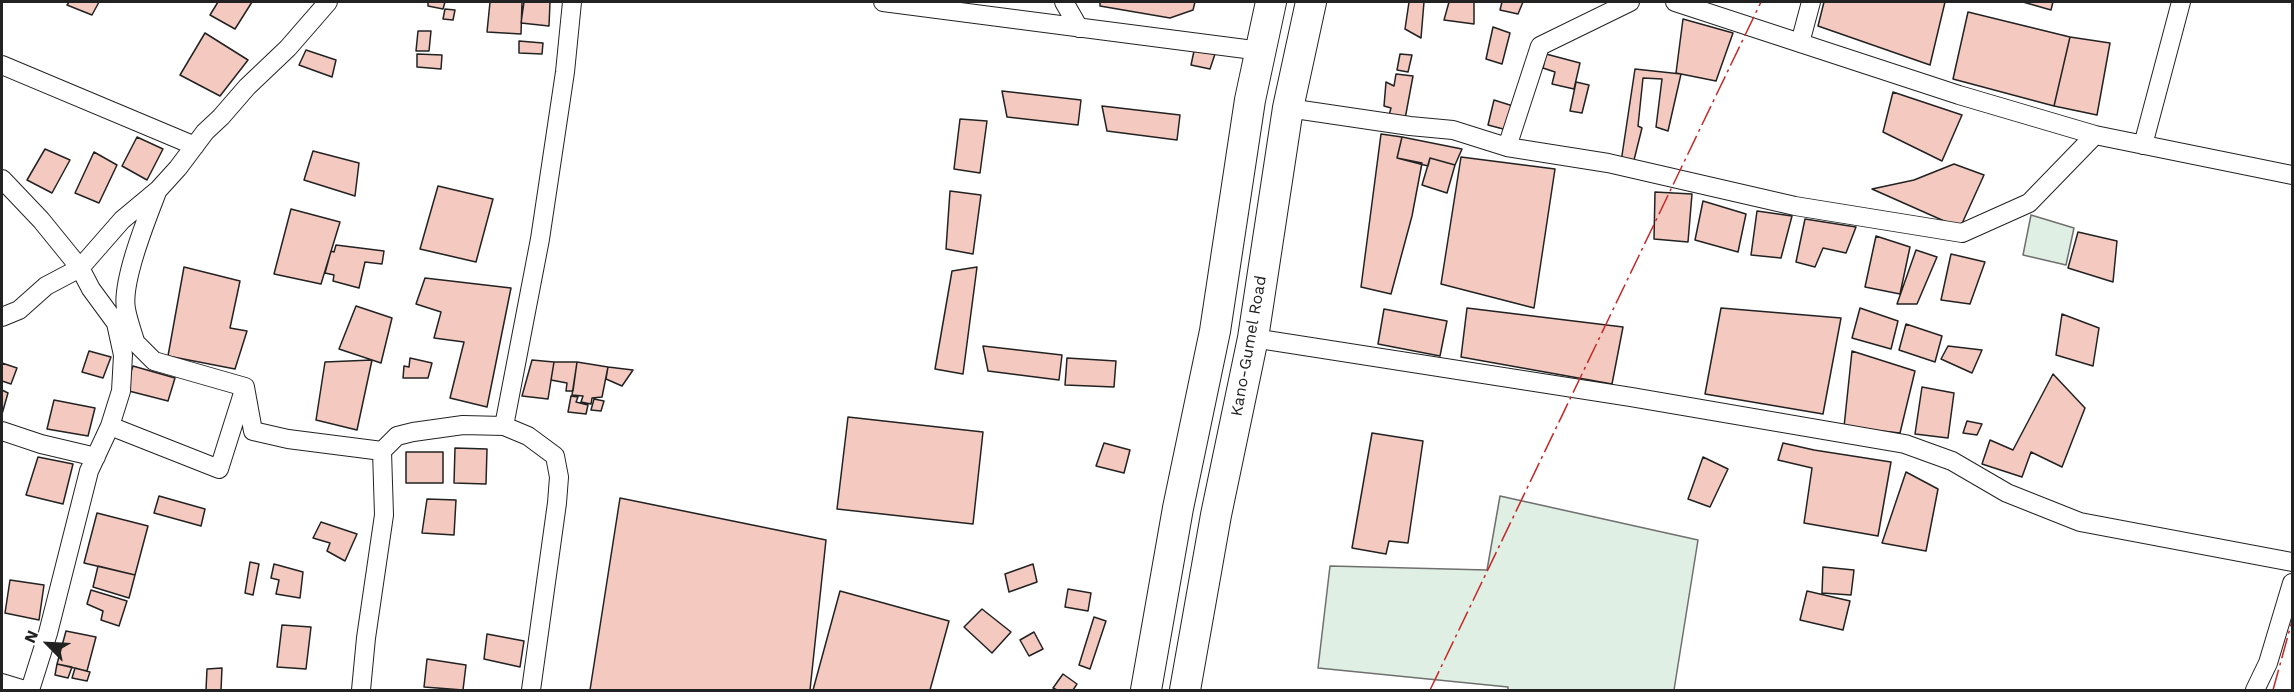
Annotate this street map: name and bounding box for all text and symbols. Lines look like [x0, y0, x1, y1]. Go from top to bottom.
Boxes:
street label: Kano-Gumel Road [1227, 274, 1271, 418]
north arrow [18, 614, 78, 674]
text: N [20, 627, 42, 646]

